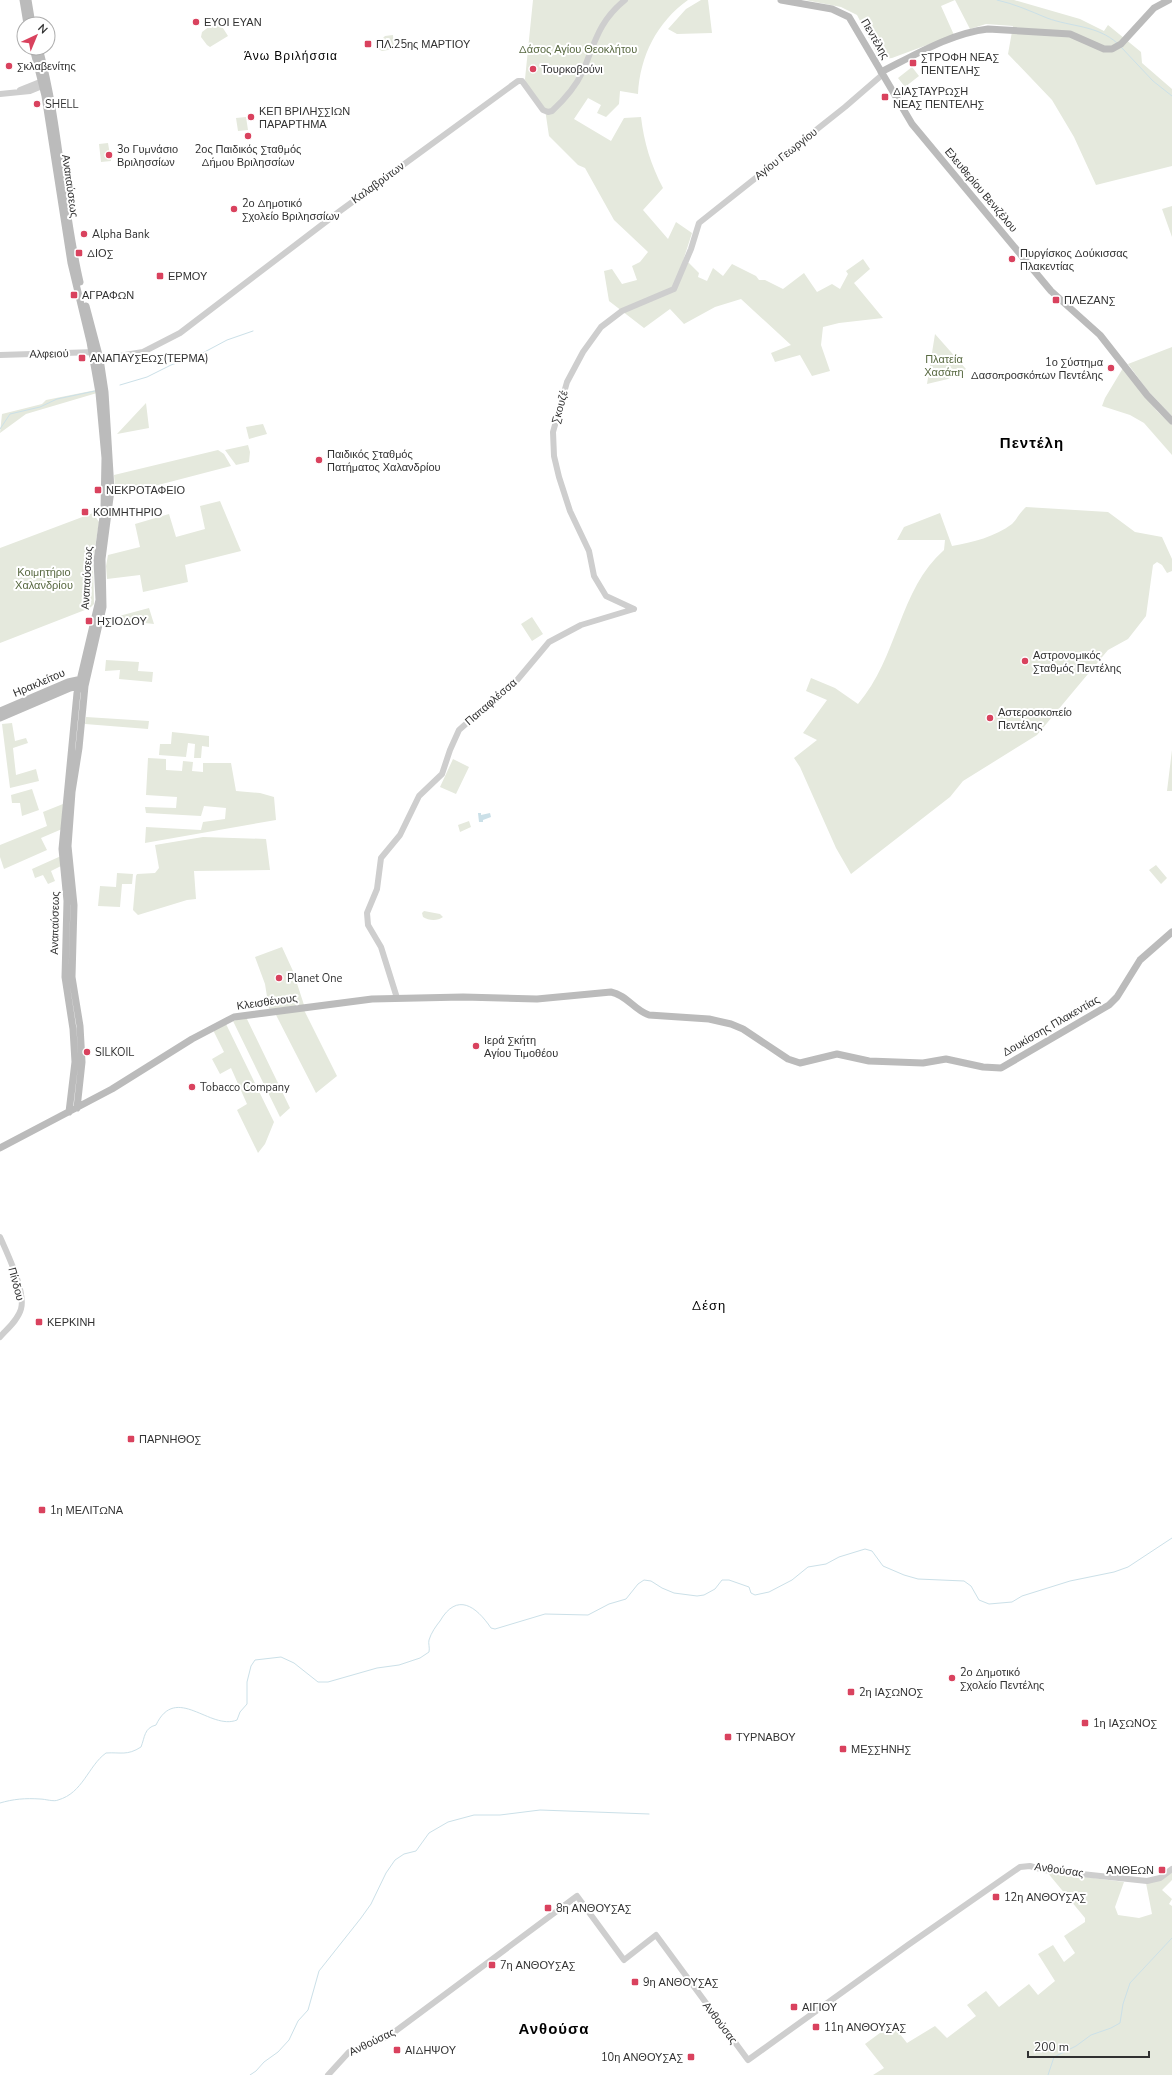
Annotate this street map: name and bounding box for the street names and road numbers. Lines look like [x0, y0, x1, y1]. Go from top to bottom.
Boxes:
street label: Πεντέλης [857, 16, 893, 62]
street label: Αγίου Γεωργίου [751, 125, 821, 183]
street label: Ελευθερίου Βενιζέλου [941, 145, 1021, 235]
street label: Αναπαύσεως [58, 154, 82, 218]
street label: Καλαβρύτων [348, 158, 408, 207]
street label: Αλφειού [29, 346, 69, 362]
street label: Σκουζέ [548, 389, 572, 425]
street label: Αναπαύσεως [78, 546, 96, 610]
street label: Ηρακλείτου [11, 665, 67, 701]
street label: Παπαφλέσσα [462, 675, 521, 729]
street label: Αναπαύσεως [47, 891, 63, 955]
street label: Κλεισθένους [236, 990, 298, 1014]
street label: Δουκίσσης Πλακεντίας [1000, 992, 1102, 1060]
street label: Πίνδου [4, 1266, 28, 1302]
street label: Ανθούσας [1034, 1859, 1084, 1881]
street label: Ανθούσας [699, 1999, 741, 2047]
street label: Ανθούσας [347, 2024, 397, 2060]

